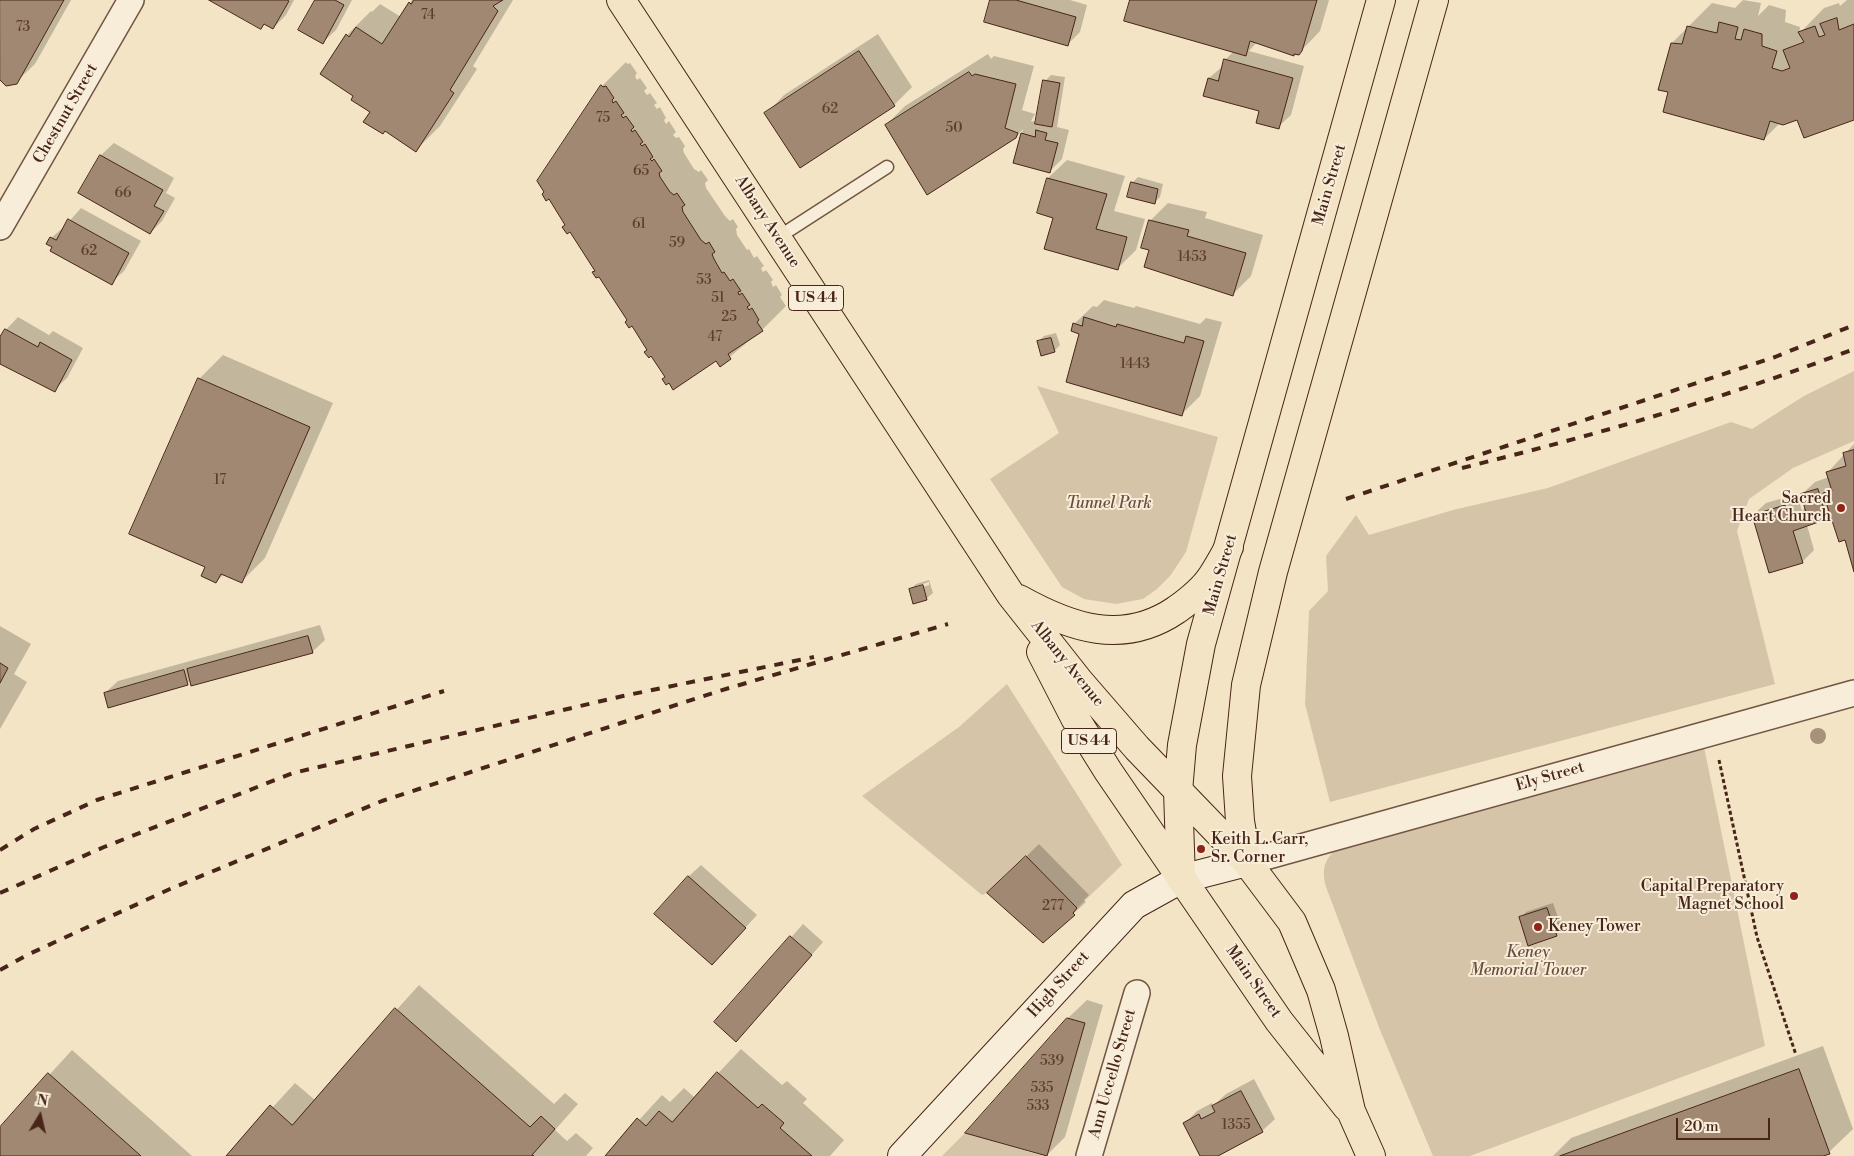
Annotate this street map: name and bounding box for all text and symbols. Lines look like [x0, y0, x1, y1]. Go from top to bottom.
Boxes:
house number: 74 [421, 8, 435, 24]
house number: 73 [16, 20, 30, 36]
street label: Chestnut Street [30, 60, 102, 168]
house number: 62 [822, 102, 838, 118]
house number: 75 [596, 111, 610, 127]
house number: 50 [946, 121, 962, 137]
street label: Main Street [1309, 142, 1351, 228]
house number: 65 [633, 164, 649, 180]
street label: Albany Avenue [730, 172, 804, 272]
house number: 66 [115, 186, 131, 202]
house number: 61 [632, 217, 646, 233]
house number: 59 [669, 236, 685, 252]
house number: 62 [81, 244, 97, 260]
house number: 1453 [1177, 250, 1207, 266]
house number: 53 [696, 273, 712, 289]
road number: US 44 [788, 286, 844, 310]
house number: 51 [711, 291, 725, 307]
house number: 25 [721, 310, 737, 326]
house number: 47 [708, 330, 722, 346]
house number: 1443 [1120, 357, 1150, 373]
house number: 17 [214, 473, 226, 489]
place label: Sacred Heart Church [1732, 489, 1831, 527]
park label: Tunnel Park [1066, 494, 1152, 514]
marker: Sacred Heart Church [1835, 502, 1847, 514]
street label: Main Street [1200, 532, 1242, 618]
street label: Albany Avenue [1026, 617, 1108, 711]
road number: US 44 [1062, 728, 1116, 754]
street label: Ely Street [1514, 758, 1586, 796]
place label: Keith L. Carr, Sr. Corner [1211, 830, 1308, 868]
marker: Keith L. Carr, Sr. Corner [1195, 843, 1207, 855]
place label: Capital Preparatory Magnet School [1641, 877, 1784, 915]
marker: Capital Preparatory Magnet School [1788, 890, 1800, 902]
house number: 277 [1042, 899, 1064, 915]
place label: Keney Tower [1548, 917, 1641, 937]
marker: Keney Tower [1532, 921, 1544, 933]
street label: Main Street [1221, 942, 1285, 1022]
park label: Keney Memorial Tower [1470, 943, 1586, 981]
street label: High Street [1024, 948, 1094, 1022]
street label: Ann Uccello Street [1085, 1007, 1141, 1141]
house number: 539 [1040, 1054, 1064, 1070]
house number: 535 [1030, 1081, 1054, 1097]
north arrow [15, 1091, 65, 1141]
text: N [35, 1091, 49, 1111]
house number: 533 [1026, 1099, 1050, 1115]
scale bar [1679, 1108, 1773, 1140]
text: 20 m [1684, 1117, 1719, 1136]
house number: 1355 [1221, 1118, 1251, 1134]

